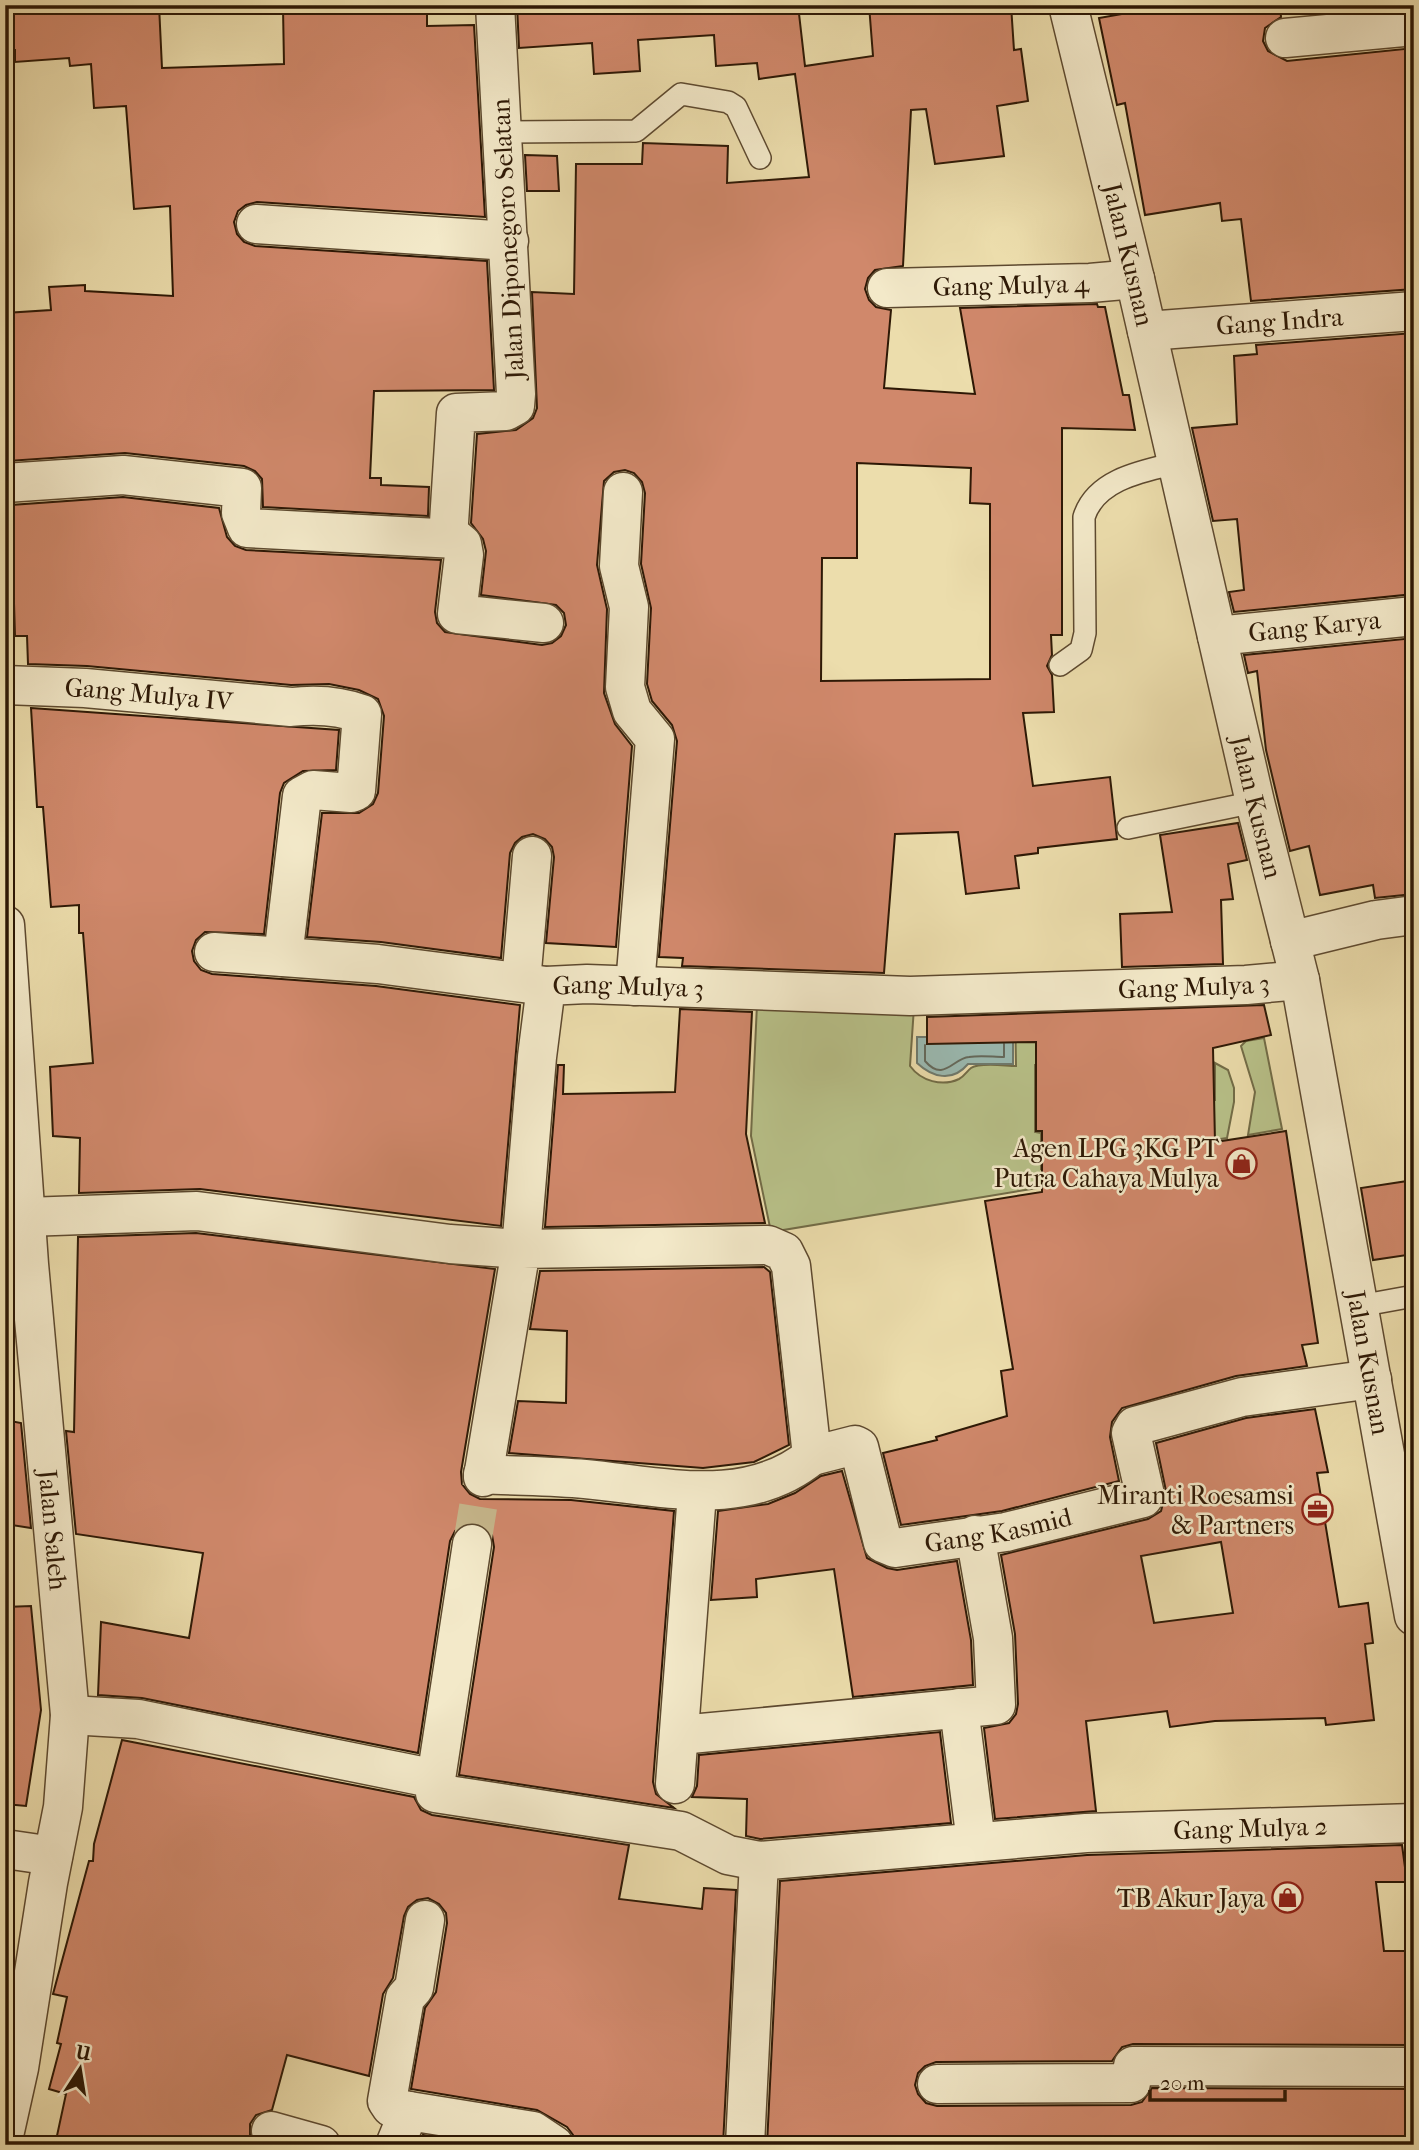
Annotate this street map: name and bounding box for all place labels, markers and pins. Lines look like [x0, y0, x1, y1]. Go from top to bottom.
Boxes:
place label: Agen LPG 3KG PT Putra Cahaya Mulya [993, 1133, 1220, 1194]
shop icon: Agen LPG 3KG PT Putra Cahaya Mulya [1225, 1146, 1259, 1180]
place label: Miranti Roesamsi & Partners [1097, 1480, 1294, 1541]
office icon: Miranti Roesamsi & Partners [1300, 1493, 1334, 1527]
shop icon: TB Akur Jaya [1271, 1881, 1305, 1915]
place label: TB Akur Jaya [1117, 1883, 1266, 1914]

